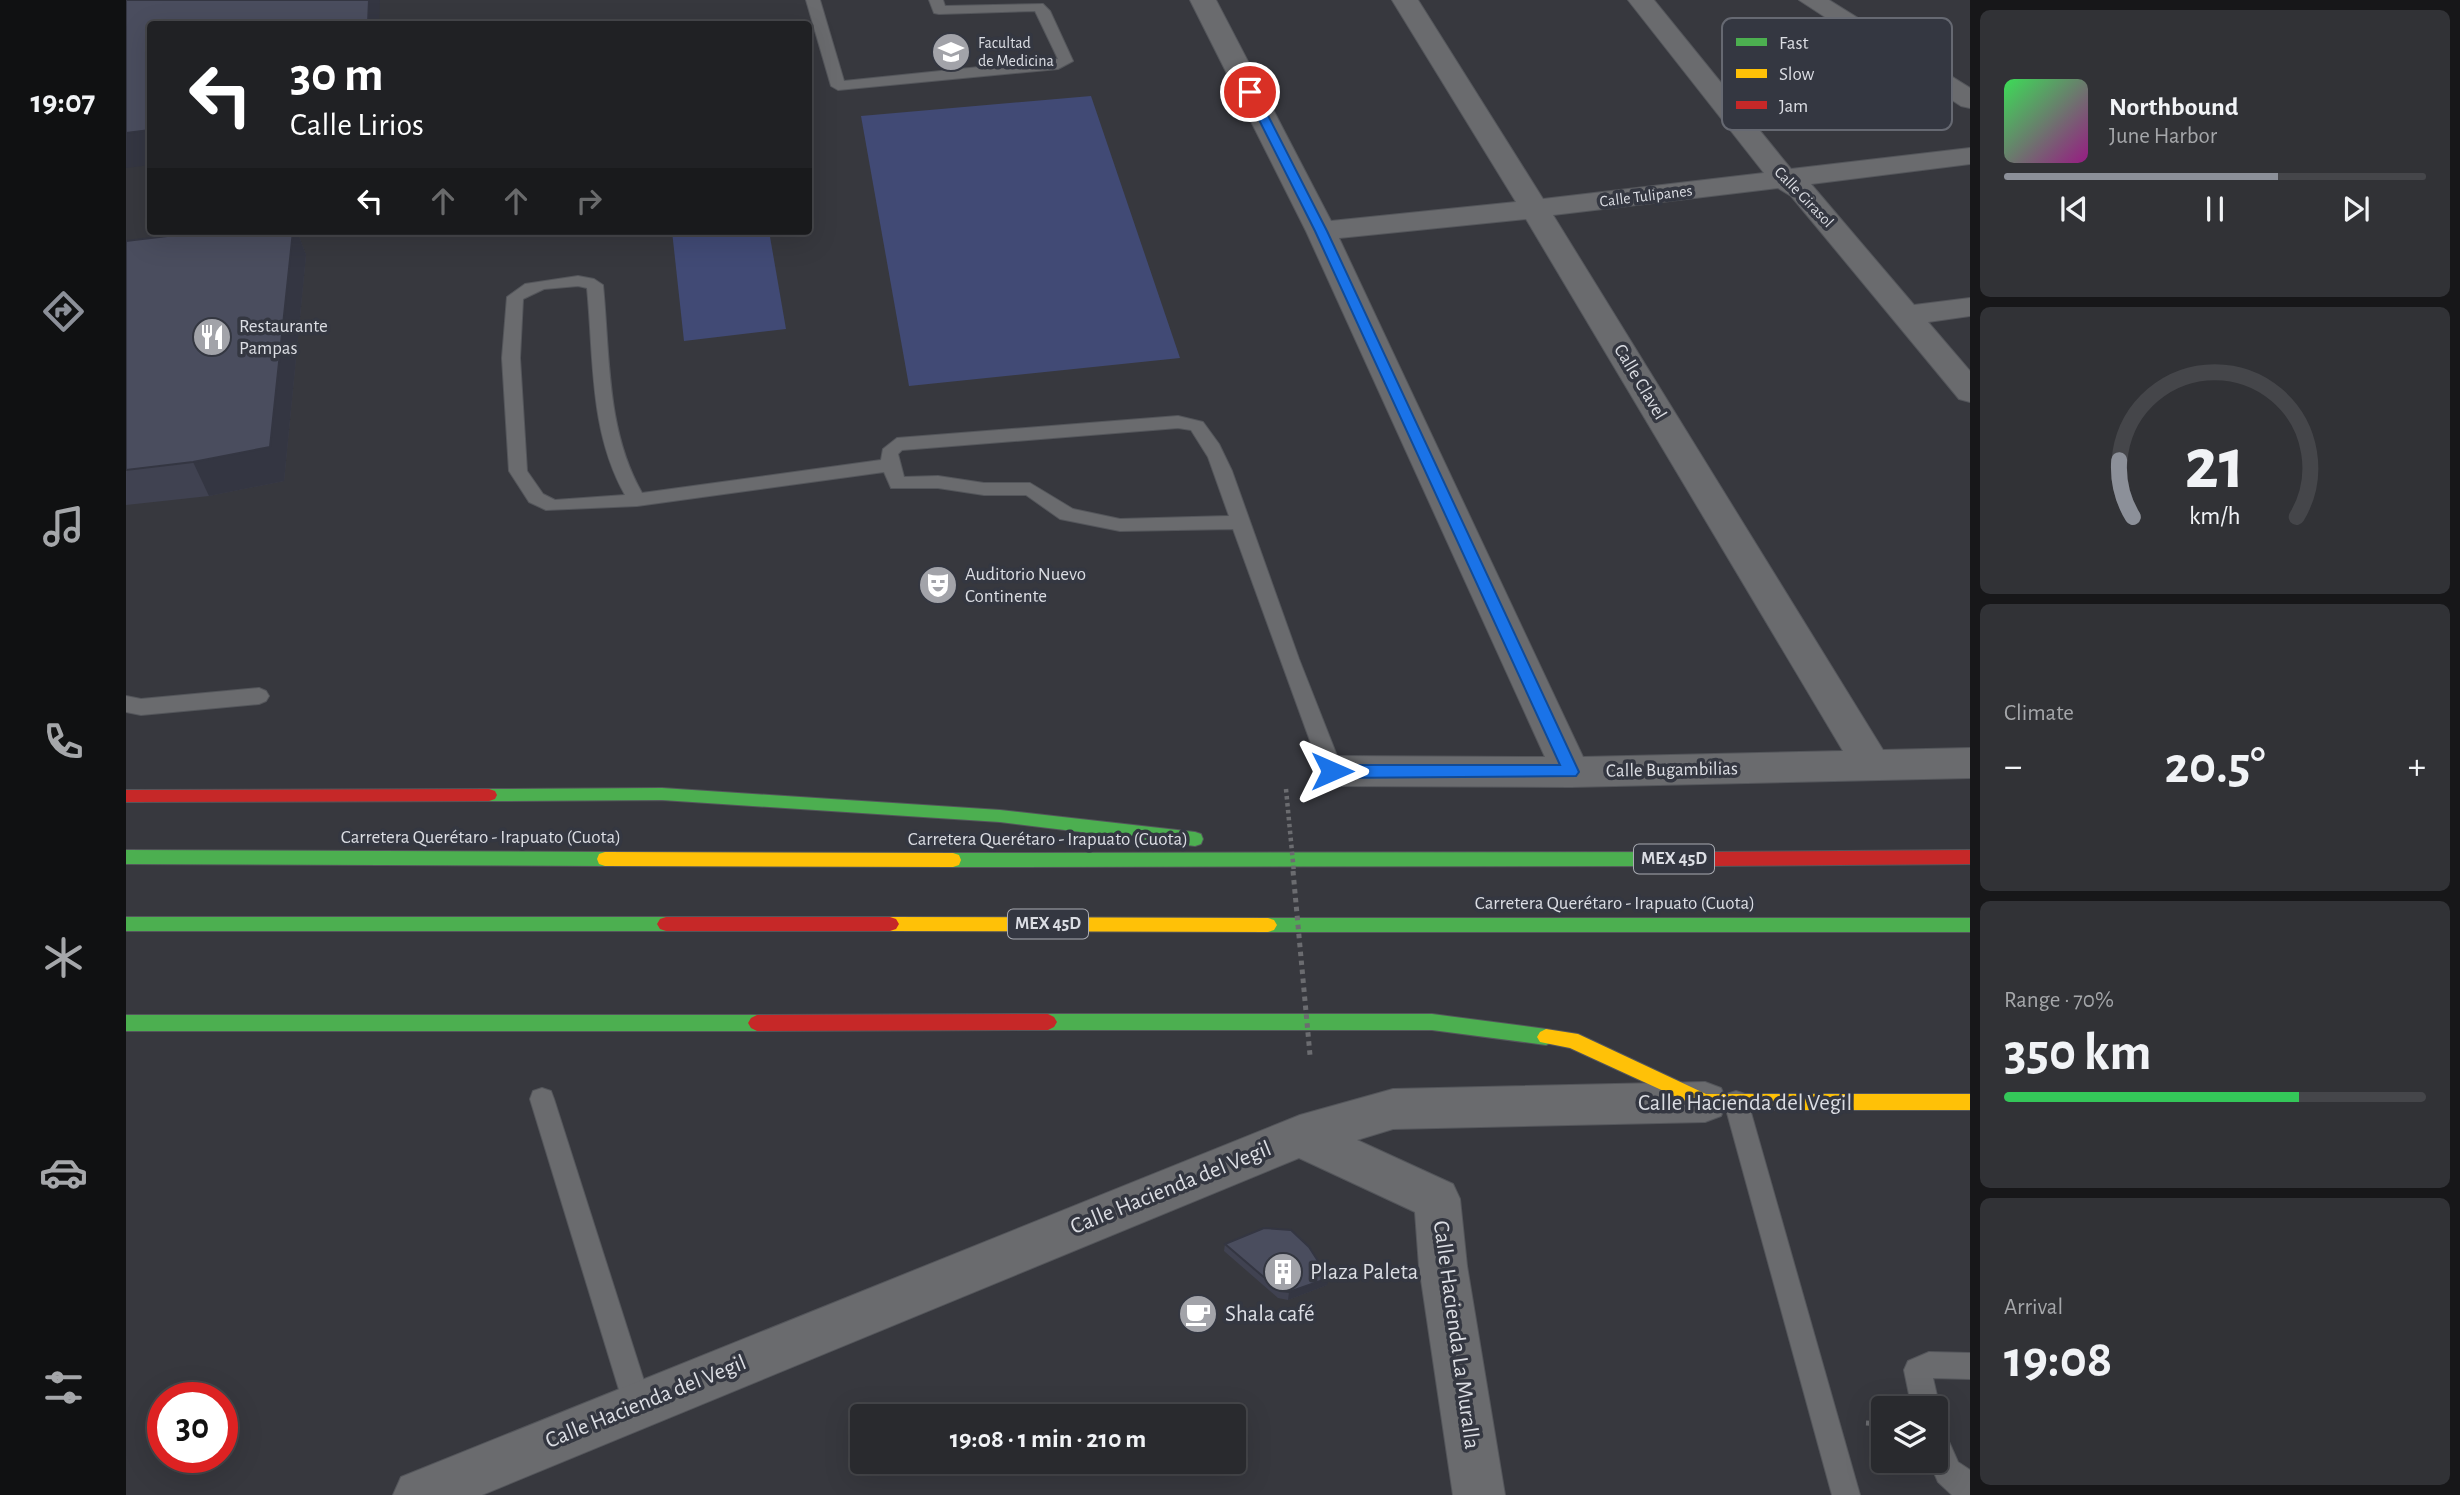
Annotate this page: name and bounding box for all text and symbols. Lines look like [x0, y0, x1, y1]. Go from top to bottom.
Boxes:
legend [1722, 18, 1952, 130]
school or university icon: Facultad de Medicina [930, 31, 972, 73]
text: Fast [1779, 34, 1809, 53]
place label: Facultad de Medicina [978, 35, 1054, 69]
icon: left [175, 49, 266, 140]
text: 30 m [290, 51, 384, 100]
pin [1220, 62, 1280, 122]
text: Slow [1779, 65, 1815, 84]
icon: arrive [1231, 73, 1269, 111]
text: 19:07 [31, 86, 95, 118]
text: Northbound [2109, 94, 2238, 120]
text: Jam [1779, 97, 1808, 116]
text: Calle Lirios [290, 109, 424, 141]
text: June Harbor [2109, 125, 2217, 148]
street label: Calle Girasol [1771, 164, 1837, 230]
icon: left [351, 182, 389, 220]
icon: ahead [424, 182, 462, 220]
icon: ahead [497, 182, 535, 220]
icon: right [570, 182, 608, 220]
street label: Calle Tulipanes [1599, 182, 1693, 210]
icon: previous [2055, 190, 2093, 228]
icon: pause [2196, 190, 2234, 228]
icon: next [2337, 190, 2375, 228]
icon: directions [39, 287, 88, 336]
restaurant icon: Restaurante Pampas [191, 316, 233, 358]
place label: Restaurante Pampas [239, 317, 328, 358]
street label: Calle Clavel [1610, 341, 1670, 423]
text: 21 [2185, 429, 2245, 502]
icon: music [39, 502, 88, 551]
text: km/h [2189, 503, 2241, 528]
theatre icon: Auditorio Nuevo Continente [917, 564, 959, 606]
place label: Auditorio Nuevo Continente [965, 565, 1086, 606]
text: Climate [2004, 702, 2074, 725]
icon: phone [39, 717, 88, 766]
position arrow [1295, 734, 1369, 808]
text: 20.5° [2164, 740, 2266, 792]
text: − [2004, 748, 2022, 786]
text: + [2408, 748, 2426, 786]
street label: Calle Bugambilias [1606, 759, 1738, 781]
street label: Carretera Querétaro - Irapuato (Cuota) [341, 828, 621, 847]
street label: Carretera Querétaro - Irapuato (Cuota) [908, 830, 1188, 849]
road number: MEX 45D [1634, 844, 1714, 874]
street label: Carretera Querétaro - Irapuato (Cuota) [1475, 894, 1755, 913]
road number: MEX 45D [1008, 909, 1088, 939]
icon: climate [39, 933, 88, 982]
text: Range · 70% [2004, 989, 2114, 1012]
text: 350 km [2004, 1027, 2152, 1079]
street label: Calle Hacienda del Vegil [1638, 1092, 1852, 1115]
street label: Calle Hacienda del Vegil [1067, 1137, 1275, 1239]
icon: car [39, 1148, 88, 1197]
street label: Calle Hacienda La Muralla [1429, 1219, 1483, 1451]
building icon: Plaza Paleta [1262, 1251, 1304, 1293]
place label: Plaza Paleta [1310, 1261, 1418, 1284]
cafe icon: Shala café [1177, 1293, 1219, 1335]
text: Arrival [2004, 1296, 2063, 1319]
place label: Shala café [1225, 1303, 1315, 1326]
text: 19:08 [2004, 1334, 2112, 1386]
street label: Calle Hacienda del Vegil [542, 1351, 750, 1453]
icon: filters [39, 1363, 88, 1412]
speed limit sign: 30 [147, 1382, 238, 1473]
map controls [1871, 1396, 1948, 1473]
button: layers [1871, 1396, 1948, 1473]
text: 19:08 · 1 min · 210 m [950, 1426, 1146, 1452]

